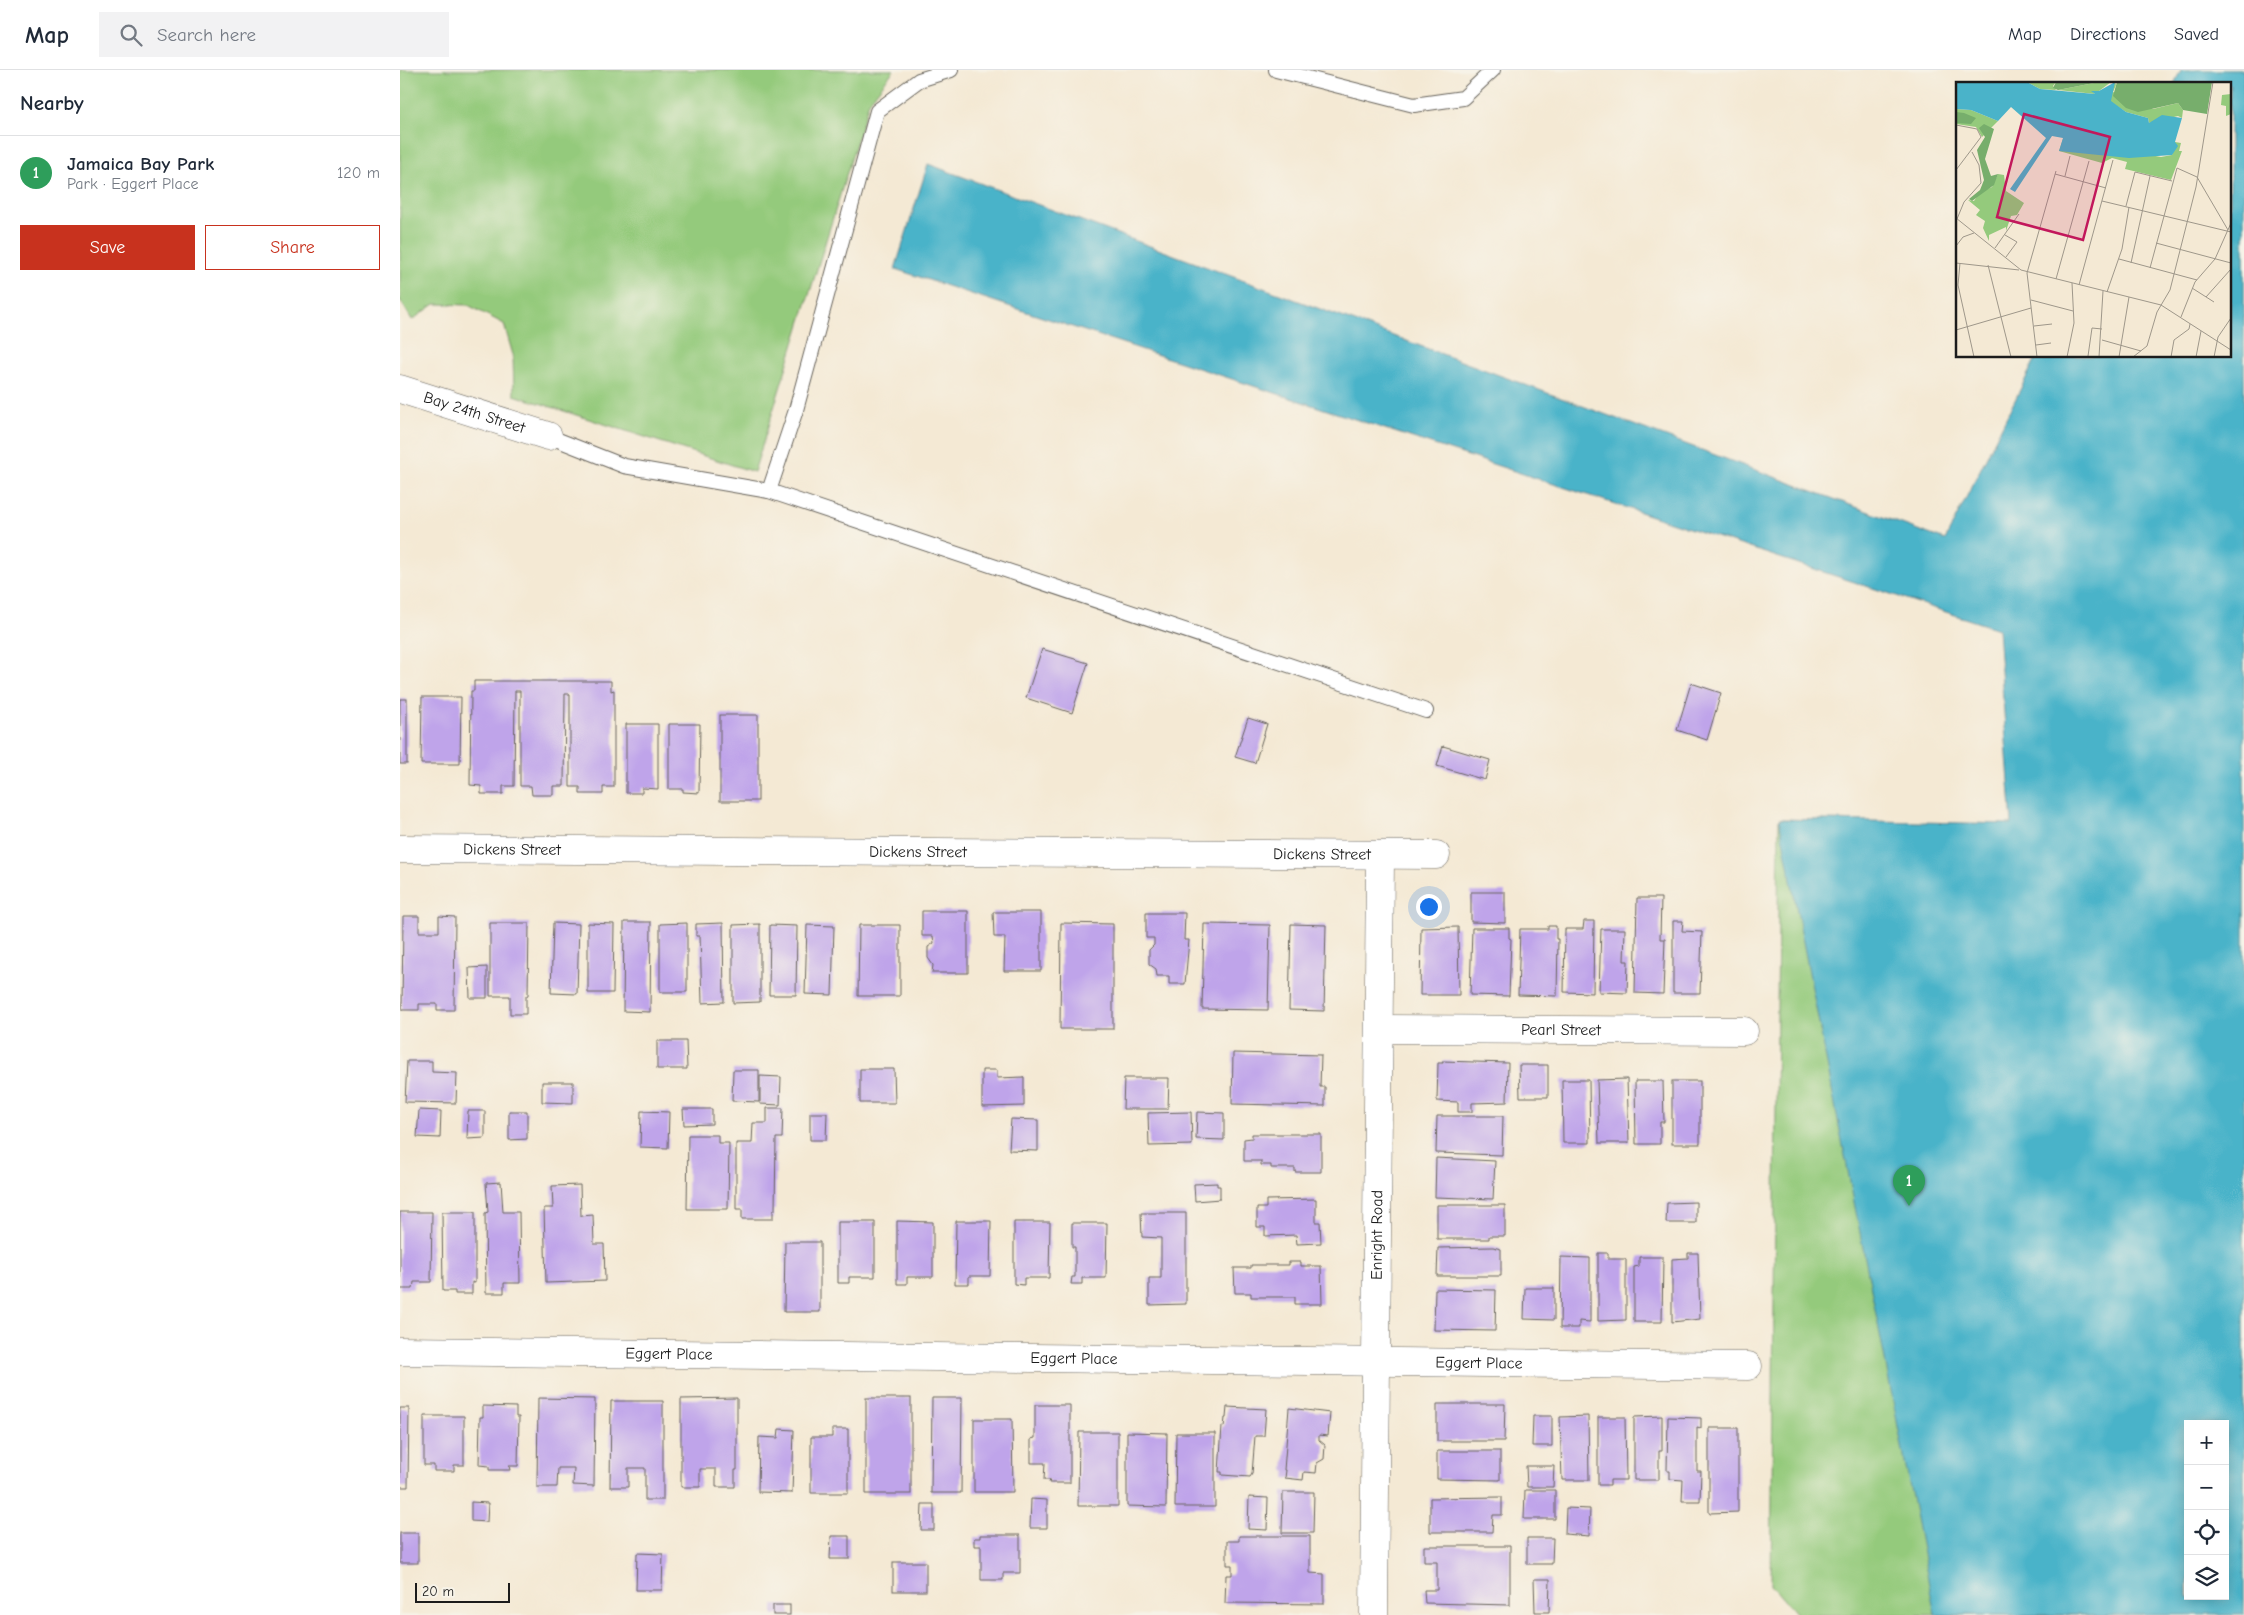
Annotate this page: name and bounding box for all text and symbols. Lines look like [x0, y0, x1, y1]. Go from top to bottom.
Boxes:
search box [99, 12, 449, 57]
text: Map [25, 21, 69, 49]
icon: search [117, 21, 145, 49]
text: Search here [157, 24, 256, 46]
text: Map [2008, 24, 2042, 45]
text: Directions [2070, 24, 2146, 45]
text: Saved [2174, 24, 2219, 45]
inset map [1956, 82, 2232, 358]
text: Nearby [20, 91, 84, 115]
text: Jamaica Bay Park [67, 153, 214, 175]
text: 1 [33, 164, 39, 182]
text: 120 m [337, 164, 380, 182]
text: Park · Eggert Place [67, 175, 199, 193]
button: Save [20, 225, 195, 270]
button: Share [205, 225, 380, 270]
street label: Bay 24th Street [421, 388, 528, 437]
street label: Dickens Street [463, 840, 561, 859]
street label: Dickens Street [869, 843, 967, 861]
street label: Dickens Street [1273, 845, 1371, 864]
your location [1416, 894, 1442, 920]
street label: Pearl Street [1521, 1021, 1601, 1039]
pin: 1 [1893, 1165, 1925, 1206]
street label: Enright Road [1368, 1190, 1386, 1280]
street label: Eggert Place [625, 1345, 713, 1363]
street label: Eggert Place [1030, 1349, 1118, 1368]
street label: Eggert Place [1435, 1354, 1523, 1372]
map controls [2184, 1420, 2229, 1600]
button: + [2184, 1420, 2229, 1465]
button: − [2184, 1465, 2229, 1510]
button: locate [2184, 1510, 2229, 1555]
button: layers [2184, 1555, 2229, 1600]
scale bar [415, 1580, 510, 1603]
text: 20 m [422, 1583, 454, 1600]

